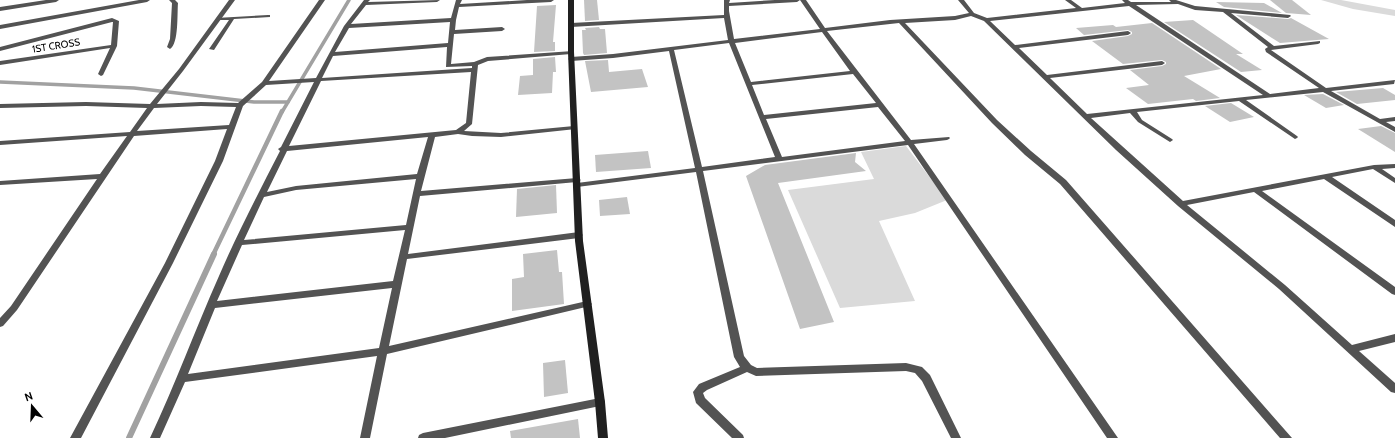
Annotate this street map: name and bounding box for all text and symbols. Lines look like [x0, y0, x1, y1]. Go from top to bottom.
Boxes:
street label: 1ST CROSS [31, 35, 81, 56]
north arrow [12, 386, 52, 426]
text: N [23, 389, 35, 404]

